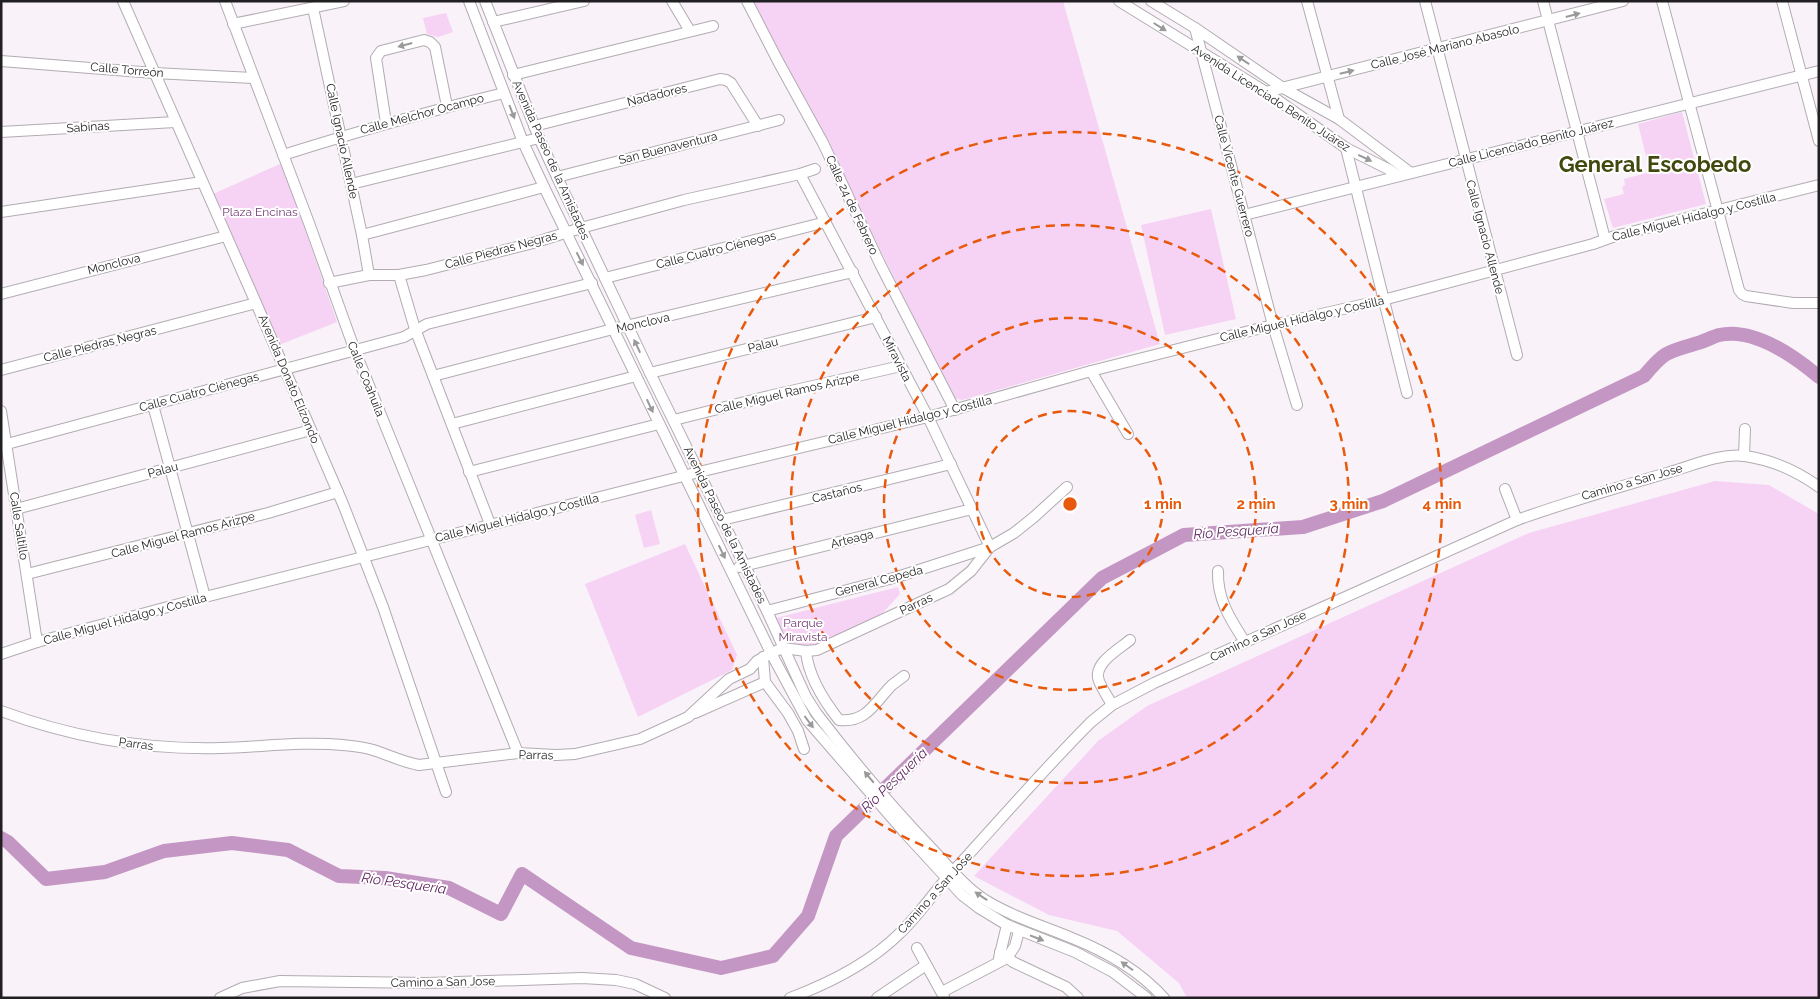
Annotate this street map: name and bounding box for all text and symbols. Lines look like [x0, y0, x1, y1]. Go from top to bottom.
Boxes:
one-way arrow [1565, 10, 1580, 18]
one-way arrow [1154, 22, 1167, 32]
street label: Calle José Mariano Abasolo [1369, 22, 1521, 72]
one-way arrow [397, 41, 412, 49]
street label: Avenida Licenciado Benito Juárez [1189, 41, 1353, 155]
one-way arrow [1236, 55, 1249, 65]
street label: Calle Torreón [90, 60, 164, 80]
one-way arrow [1340, 67, 1355, 75]
street label: Avenida Paseo de la Amistades [509, 78, 593, 242]
street label: Nadadores [626, 81, 689, 109]
street label: Calle Ignacio Allende [323, 82, 361, 200]
street label: Calle Melchor Ocampo [359, 91, 485, 137]
one-way arrow [508, 105, 516, 120]
street label: Calle Vicente Guerrero [1211, 114, 1257, 238]
street label: Calle Licenciado Benito Juárez [1447, 116, 1615, 170]
street label: Sabinas [66, 118, 110, 135]
street label: San Buenaventura [617, 129, 719, 167]
district label: General Escobedo [1559, 151, 1751, 177]
street label: Calle 24 de Febrero [823, 153, 881, 257]
one-way arrow [1358, 154, 1372, 162]
street label: Calle Ignacio Allende [1463, 178, 1507, 296]
street label: Calle Miguel Hidalgo y Costilla [1611, 190, 1777, 244]
park label: Plaza Encinas [222, 205, 298, 219]
street label: Calle Piedras Negras [443, 228, 559, 272]
street label: Calle Cuatro Ciénegas [655, 228, 778, 272]
street label: Monclova [86, 251, 142, 277]
one-way arrow [576, 252, 584, 267]
street label: Calle Miguel Hidalgo y Costilla [1218, 293, 1386, 345]
street label: Monclova [615, 310, 671, 336]
street label: Avenida Donato Elizondo [255, 312, 323, 446]
street label: Calle Piedras Negras [42, 323, 158, 365]
street label: Palau [746, 334, 780, 356]
street label: Miravista [880, 334, 914, 384]
street label: Calle Coahuila [345, 339, 387, 419]
one-way arrow [633, 339, 641, 353]
street label: Calle Cuatro Ciénegas [138, 369, 260, 415]
street label: Calle Miguel Ramos Arizpe [713, 369, 861, 417]
street label: Calle Miguel Hidalgo y Costilla [827, 393, 993, 447]
one-way arrow [647, 399, 655, 413]
street label: Avenida Paseo de la Amistades [681, 444, 769, 606]
street label: Palau [146, 459, 180, 481]
street label: Camino a San Jose [1580, 461, 1684, 503]
street label: Castaños [811, 480, 864, 506]
street label: Calle Saltillo [7, 491, 31, 561]
street label: Calle Miguel Hidalgo y Costilla [434, 491, 600, 545]
centre of rings [1061, 495, 1079, 513]
text: 1 min [1144, 495, 1182, 513]
text: 2 min [1237, 495, 1275, 513]
text: 3 min [1330, 495, 1368, 513]
text: 4 min [1422, 495, 1462, 513]
street label: Calle Miguel Ramos Arizpe [110, 509, 256, 561]
water label: Río Pesquería [1193, 520, 1279, 542]
street label: Arteaga [829, 527, 875, 551]
one-way arrow [719, 545, 727, 559]
street label: General Cepeda [834, 563, 924, 599]
street label: Calle Miguel Hidalgo y Costilla [42, 590, 208, 648]
street label: Parras [897, 590, 935, 618]
street label: Camino a San Jose [1208, 608, 1308, 664]
park label: Parque Miravista [778, 616, 828, 644]
one-way arrow [804, 715, 815, 728]
street label: Parras [118, 735, 154, 753]
water label: Río Pesquería [858, 745, 930, 815]
street label: Parras [519, 748, 554, 762]
one-way arrow [863, 771, 875, 783]
street label: Camino a San Jose [895, 850, 975, 936]
water label: Río Pesquería [361, 869, 447, 897]
one-way arrow [974, 891, 988, 901]
one-way arrow [1030, 935, 1045, 942]
one-way arrow [1120, 961, 1134, 971]
street label: Camino a San Jose [391, 974, 495, 990]

